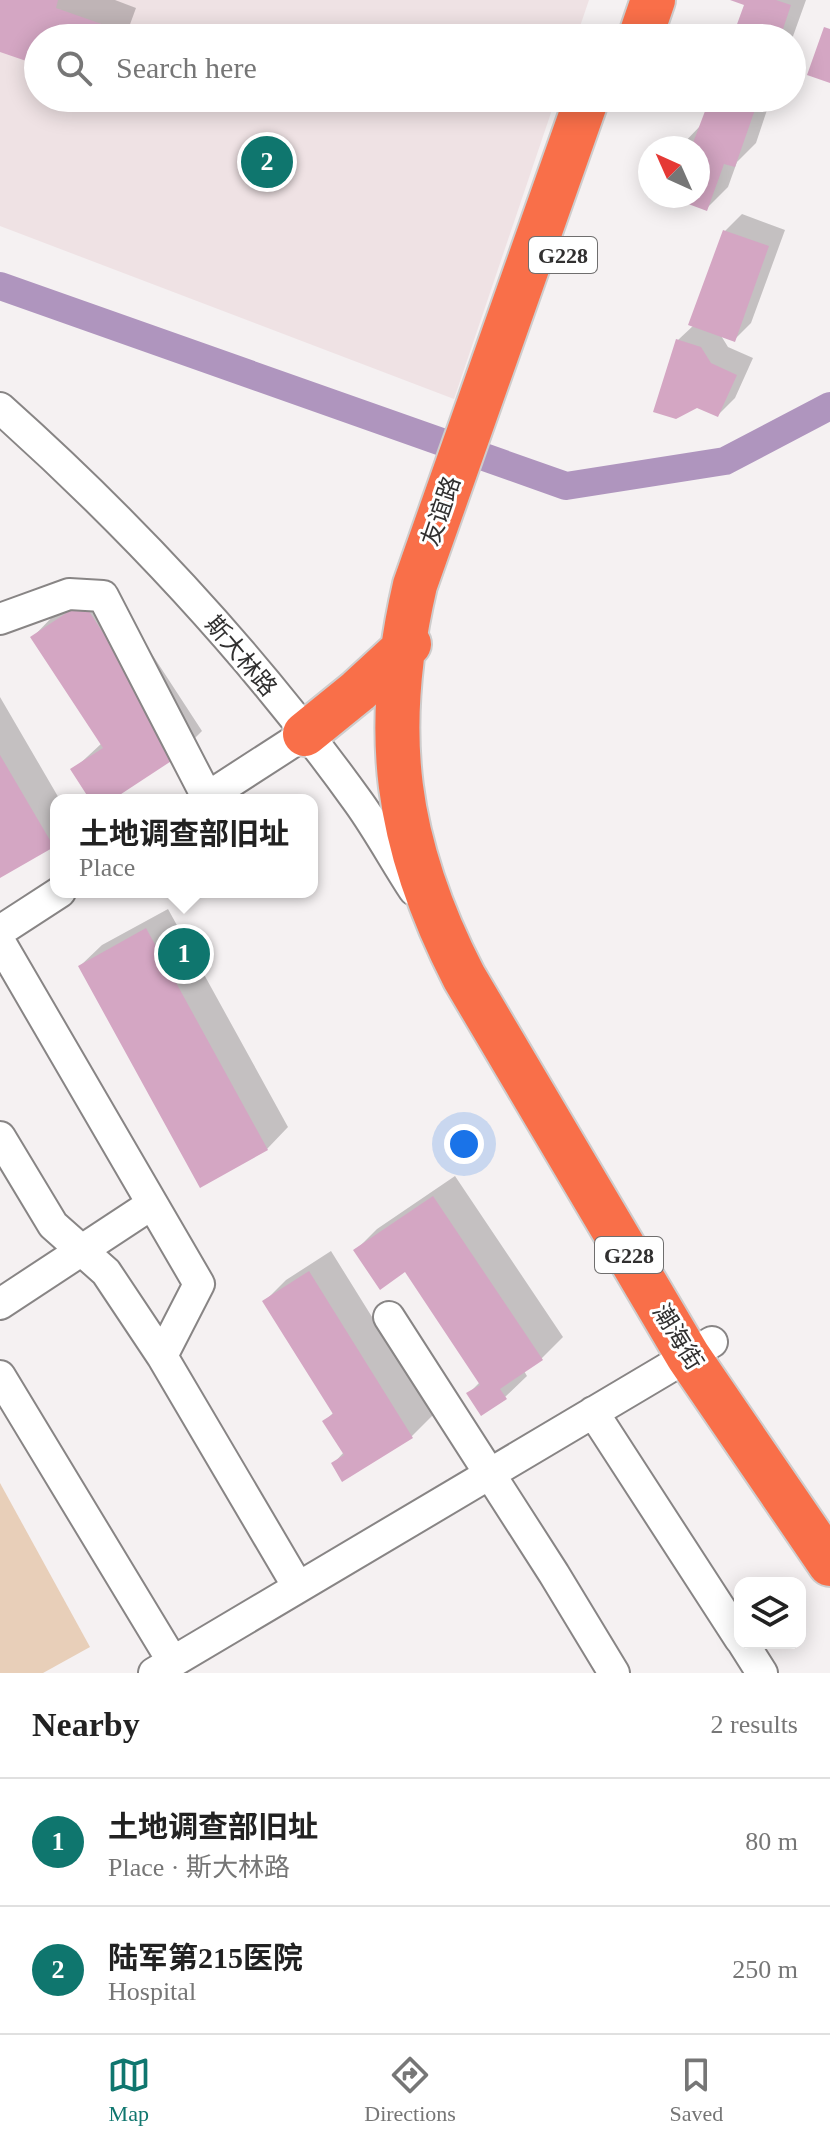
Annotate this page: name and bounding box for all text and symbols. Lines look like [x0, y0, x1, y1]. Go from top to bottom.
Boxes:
search box [24, 24, 806, 112]
icon: search [52, 46, 96, 90]
text: Search here [116, 51, 257, 84]
pin: 2 [241, 132, 293, 192]
north arrow [638, 136, 710, 208]
road number: G228 [529, 237, 597, 273]
street label: 友谊路 [417, 473, 465, 549]
street label: 斯大林路 [200, 611, 282, 701]
popup [50, 794, 318, 898]
text: 土地调查部旧址 [79, 817, 289, 850]
text: Place [79, 853, 135, 882]
pin: 1 [158, 924, 210, 984]
your location [444, 1124, 484, 1164]
road number: G228 [595, 1237, 663, 1273]
street label: 潮海街 [648, 1300, 708, 1374]
map controls [734, 1577, 806, 1649]
button: layers [734, 1577, 806, 1649]
text: Nearby [32, 1706, 140, 1743]
text: 2 results [711, 1710, 798, 1739]
text: 土地调查部旧址 [108, 1810, 318, 1843]
text: 1 [52, 1827, 65, 1856]
text: 80 m [745, 1827, 798, 1856]
text: Place · 斯大林路 [108, 1853, 290, 1882]
text: 陆军第215医院 [108, 1941, 303, 1974]
text: 2 [52, 1955, 65, 1984]
text: 250 m [732, 1955, 798, 1984]
text: Hospital [108, 1977, 196, 2006]
tab: Map [107, 2053, 151, 2127]
tab: Directions [364, 2053, 456, 2127]
tab: Saved [669, 2053, 723, 2127]

